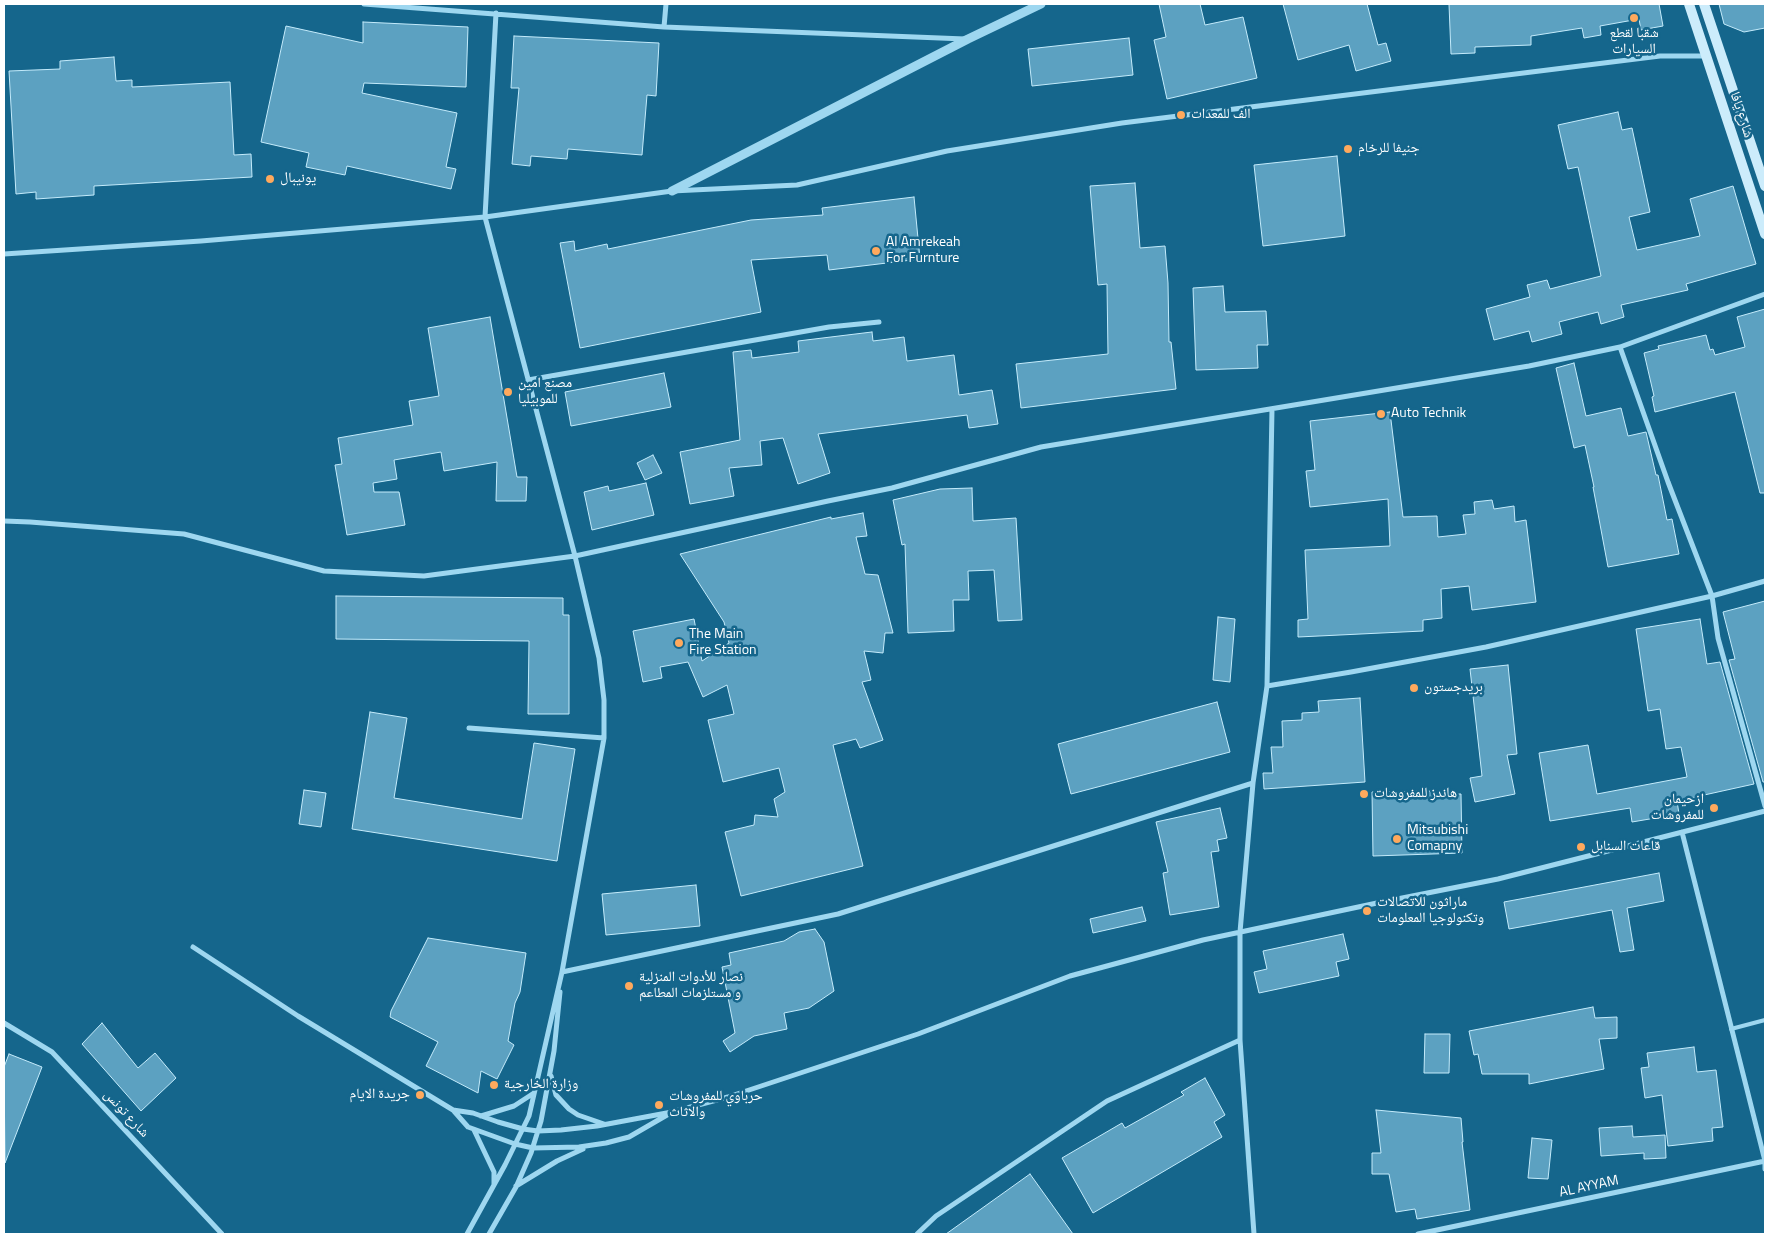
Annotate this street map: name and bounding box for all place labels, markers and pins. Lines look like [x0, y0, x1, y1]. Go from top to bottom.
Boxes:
marker: شقبا لقطع السيارات [1628, 12, 1640, 24]
place label: شقبا لقطع السيارات [1609, 26, 1659, 58]
place label: الف للمعدات [1191, 107, 1251, 123]
marker: الف للمعدات [1175, 109, 1187, 121]
place label: جنيفا للرخام [1358, 141, 1419, 157]
marker: جنيفا للرخام [1342, 143, 1354, 155]
place label: يونيبال [280, 171, 316, 187]
marker: يونيبال [264, 173, 276, 185]
place label: Al Amrekeah For Furnture [886, 235, 961, 268]
marker: Al Amrekeah For Furnture [870, 245, 882, 257]
place label: مصنع امين للموبيليا [518, 376, 572, 408]
marker: مصنع امين للموبيليا [502, 386, 514, 398]
place label: Auto Technik [1391, 406, 1466, 422]
marker: Auto Technik [1375, 408, 1387, 420]
place label: The Main Fire Station [689, 627, 757, 660]
marker: The Main Fire Station [673, 637, 685, 649]
place label: بريدجستون [1424, 680, 1483, 696]
marker: بريدجستون [1408, 682, 1420, 694]
place label: هاندز للمفروشات [1374, 786, 1457, 802]
marker: هاندز للمفروشات [1358, 788, 1370, 800]
place label: ازحيمان للمفروشات [1651, 792, 1704, 824]
marker: ازحيمان للمفروشات [1708, 802, 1720, 814]
place label: Mitsubishi Comapny [1407, 823, 1468, 856]
marker: Mitsubishi Comapny [1391, 833, 1403, 845]
place label: قاعات السنابل [1591, 839, 1660, 855]
marker: قاعات السنابل [1575, 841, 1587, 853]
place label: ماراثون للاتصالات وتكنولوجيا المعلومات [1377, 895, 1484, 928]
marker: ماراثون للاتصالات وتكنولوجيا المعلومات [1361, 905, 1373, 917]
place label: نصار للأدوات المنزلية و مستلزمات المطاعم [639, 970, 743, 1002]
marker: نصار للأدوات المنزلية و مستلزمات المطاعم [623, 980, 635, 992]
place label: وزارة الخارجية [504, 1077, 578, 1093]
marker: وزارة الخارجية [488, 1079, 500, 1091]
place label: جريدة الايام [349, 1087, 410, 1103]
marker: جريدة الايام [414, 1089, 426, 1101]
place label: حرباوي للمفروشات والاثاث [669, 1089, 763, 1122]
marker: حرباوي للمفروشات والاثاث [653, 1099, 665, 1111]

